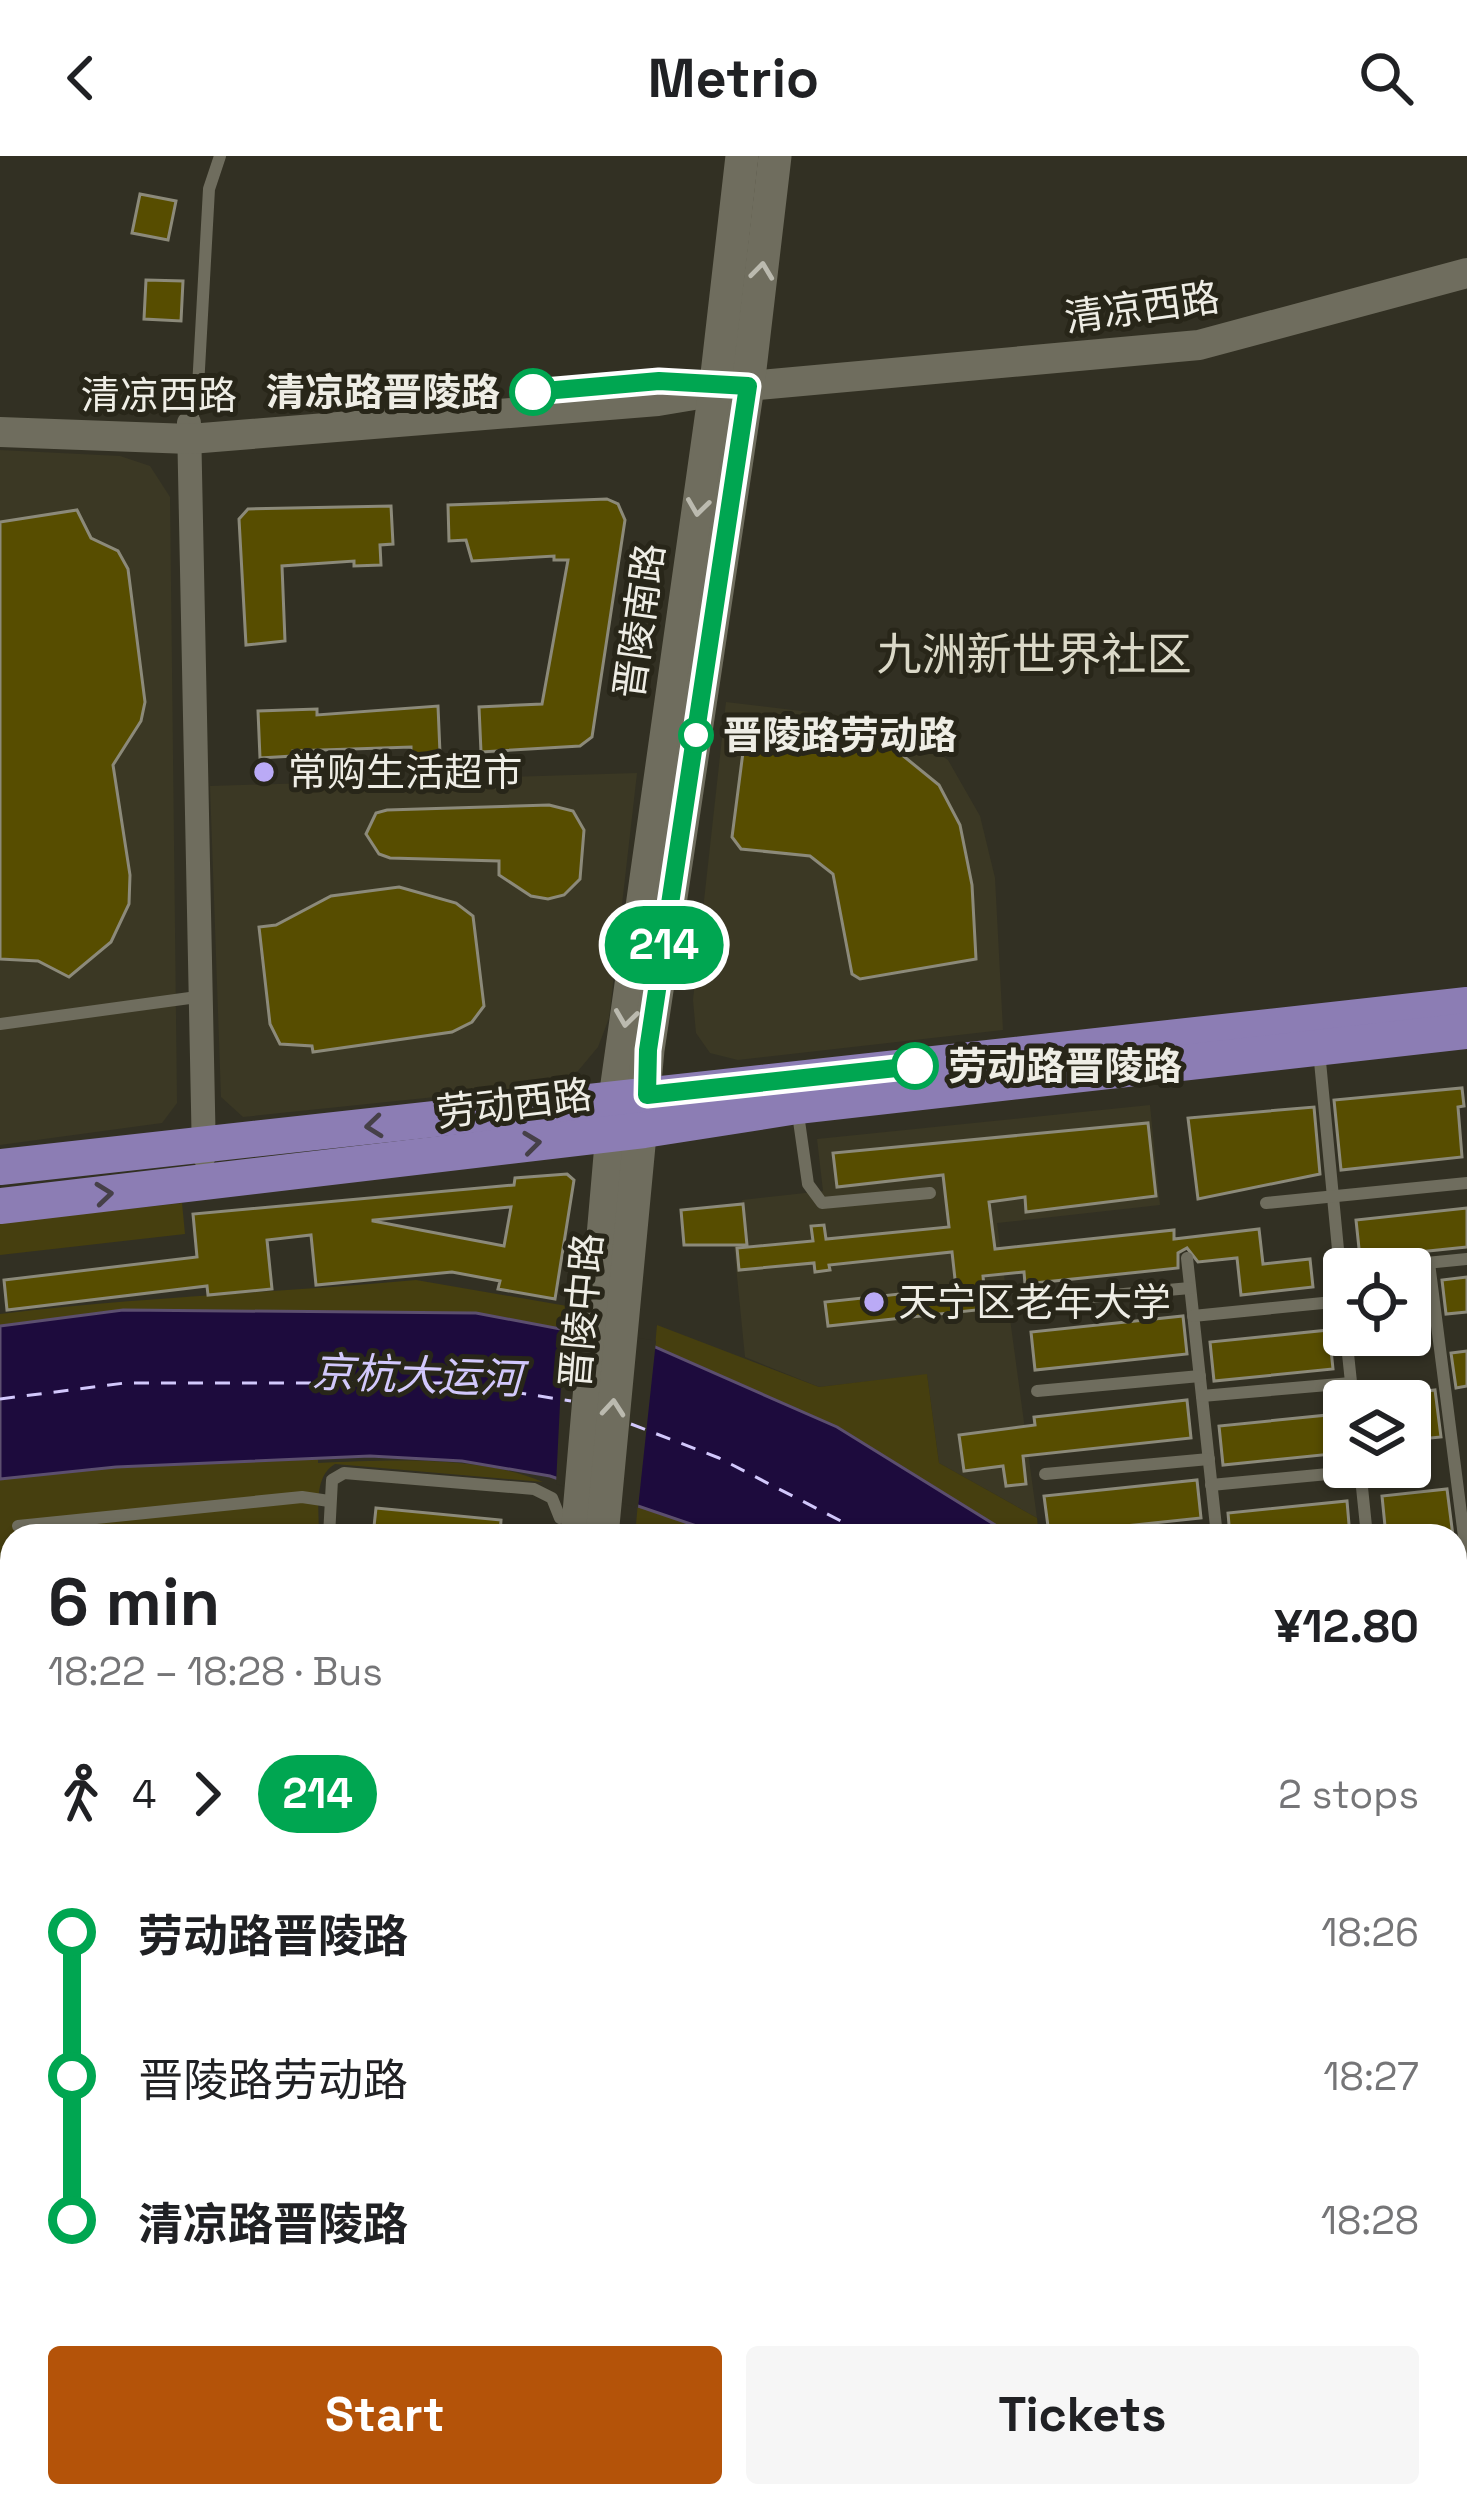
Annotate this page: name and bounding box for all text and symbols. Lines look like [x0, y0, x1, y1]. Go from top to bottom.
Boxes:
text: Metrio [648, 44, 819, 113]
icon: back [48, 45, 114, 111]
icon: search [1353, 45, 1419, 111]
one-way arrow [748, 261, 774, 281]
street label: 清凉西路 [1061, 272, 1223, 343]
place label: 清凉路晋陵路 [266, 368, 500, 417]
marker: 清凉路晋陵路 [511, 370, 555, 414]
street label: 清凉西路 [81, 371, 237, 420]
one-way arrow [686, 497, 712, 517]
street label: 晋陵南路 [604, 540, 675, 702]
district label: 九洲新世界社区 [876, 626, 1192, 683]
place label: 晋陵路劳动路 [723, 711, 957, 760]
marker: 晋陵路劳动路 [680, 719, 712, 751]
place label: 常购生活超市 [288, 748, 522, 797]
marker: 常购生活超市 [251, 759, 277, 785]
line badge: 214 [595, 906, 733, 984]
text: 214 [629, 918, 699, 971]
one-way arrow [614, 1008, 640, 1028]
place label: 劳动路晋陵路 [948, 1042, 1182, 1091]
marker: 劳动路晋陵路 [893, 1044, 937, 1088]
street label: 劳动西路 [434, 1070, 594, 1137]
one-way arrow [364, 1113, 383, 1138]
one-way arrow [522, 1131, 542, 1157]
one-way arrow [94, 1182, 113, 1208]
street label: 晋陵中路 [550, 1231, 613, 1391]
map controls [1323, 1248, 1431, 1488]
button: locate [1323, 1248, 1431, 1356]
place label: 天宁区老年大学 [898, 1278, 1171, 1327]
marker: 天宁区老年大学 [861, 1289, 887, 1315]
water label: 京杭大运河 [311, 1345, 530, 1406]
button: layers [1323, 1380, 1431, 1488]
one-way arrow [600, 1398, 626, 1417]
text: 6 min [48, 1560, 220, 1644]
text: ¥12.80 [1274, 1598, 1419, 1655]
text: 18:22 – 18:28 · Bus [48, 1647, 383, 1696]
icon: walk [48, 1761, 114, 1827]
icon: forward [174, 1761, 240, 1827]
text: 214 [282, 1767, 353, 1820]
text: 4 [132, 1770, 156, 1819]
text: 2 stops [1278, 1770, 1419, 1819]
text: 劳动路晋陵路 [138, 1908, 408, 1965]
text: 18:26 [1321, 1908, 1419, 1957]
text: 晋陵路劳动路 [138, 2052, 408, 2109]
text: 18:27 [1323, 2052, 1419, 2101]
text: 清凉路晋陵路 [138, 2196, 408, 2253]
text: 18:28 [1321, 2196, 1419, 2245]
button: Start [48, 2346, 722, 2484]
button: Tickets [746, 2346, 1419, 2484]

